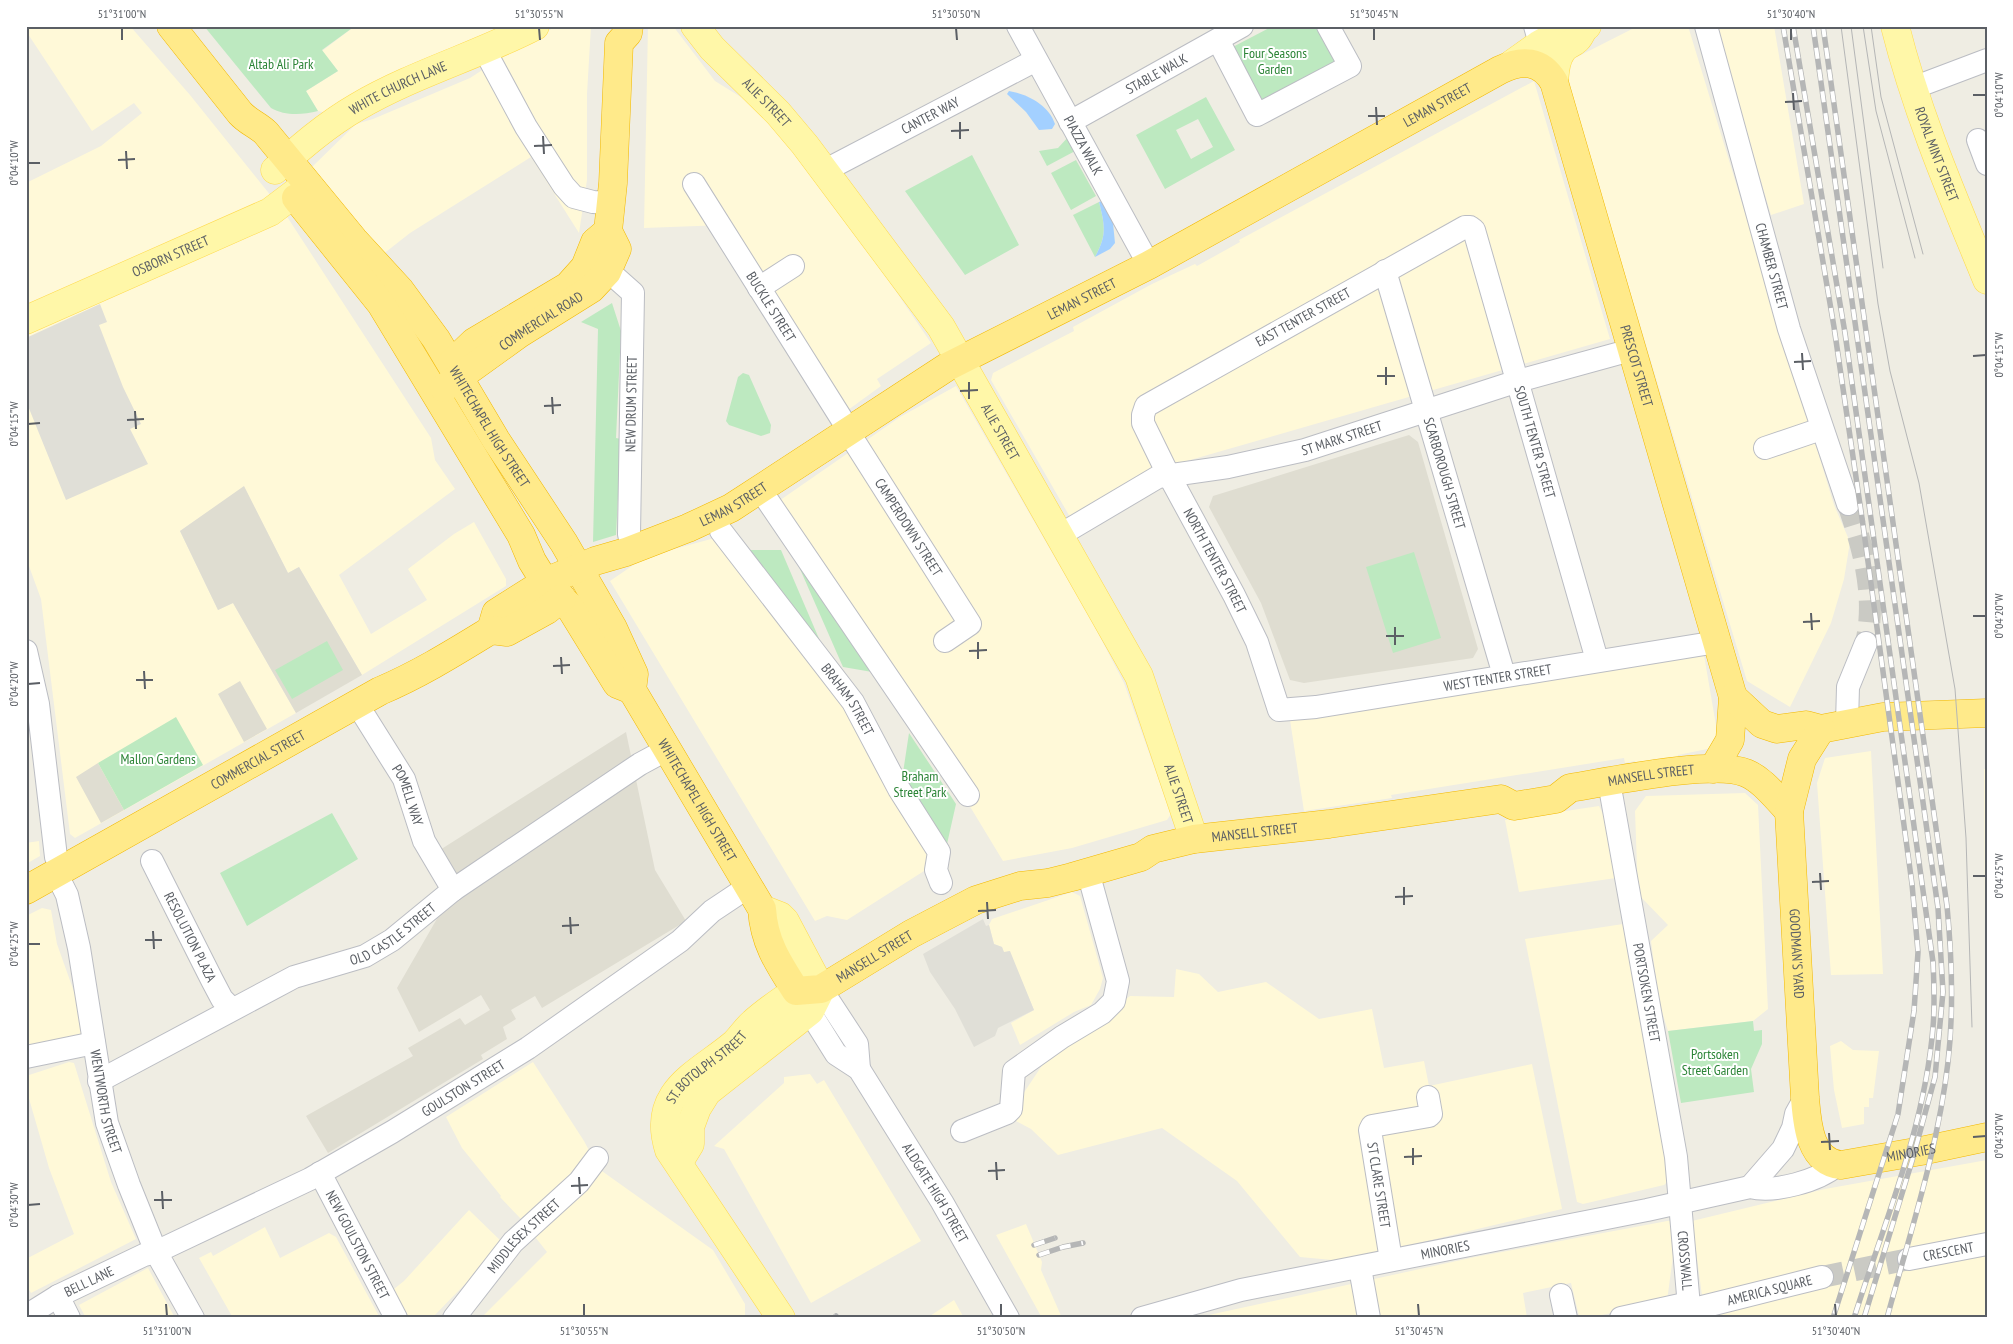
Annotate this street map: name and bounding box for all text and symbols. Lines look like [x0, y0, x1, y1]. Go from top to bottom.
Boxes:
text: 51°31'00"N [98, 6, 146, 21]
text: 51°30'55"N [515, 6, 563, 21]
text: 51°30'50"N [932, 6, 980, 21]
text: 51°30'45"N [1350, 6, 1398, 21]
text: 51°30'40"N [1767, 6, 1815, 21]
park label: Four Seasons Garden [1243, 44, 1307, 78]
street label: STABLE WALK [1122, 49, 1190, 98]
park label: Altab Ali Park [249, 55, 314, 73]
street label: WHITE CHURCH LANE [346, 57, 449, 119]
text: 0°04'10"W [1991, 72, 2006, 118]
street label: ALIE STREET [739, 74, 795, 131]
street label: LEMAN STREET [1400, 78, 1475, 131]
street label: CANTER WAY [898, 92, 963, 138]
street label: ROYAL MINT STREET [1911, 105, 1963, 205]
street label: PIAZZA WALK [1060, 112, 1107, 178]
text: 0°04'10"W [6, 140, 21, 186]
street label: CHAMBER STREET [1751, 221, 1792, 312]
street label: OSBORN STREET [129, 231, 213, 281]
street label: BUCKLE STREET [742, 268, 800, 346]
street label: LEMAN STREET [1044, 274, 1120, 324]
street label: EAST TENTER STREET [1252, 283, 1354, 351]
street label: COMMERCIAL ROAD [495, 287, 586, 354]
street label: PRESCOT STREET [1616, 323, 1657, 410]
text: 0°04'15"W [1991, 332, 2006, 378]
street label: NEW DRUM STREET [621, 355, 641, 452]
street label: WHITECHAPEL HIGH STREET [445, 363, 534, 491]
street label: SOUTH TENTER STREET [1510, 384, 1560, 501]
street label: ALIE STREET [977, 400, 1024, 464]
text: 0°04'15"W [6, 401, 21, 447]
street label: SCARBOROUGH STREET [1420, 415, 1470, 532]
street label: ST MARK STREET [1300, 416, 1385, 460]
street label: CAMPERDOWN STREET [871, 475, 947, 580]
street label: LEMAN STREET [697, 477, 771, 530]
street label: NORTH TENTER STREET [1180, 505, 1251, 617]
text: 0°04'20"W [1991, 593, 2006, 639]
street label: BRAHAM STREET [817, 660, 878, 739]
street label: WEST TENTER STREET [1442, 660, 1554, 695]
text: 0°04'20"W [6, 661, 21, 707]
street label: COMMERCIAL STREET [207, 726, 309, 793]
street label: WHITECHAPEL HIGH STREET [654, 736, 741, 865]
park label: Mallon Gardens [120, 750, 196, 768]
street label: MANSELL STREET [1607, 760, 1696, 790]
street label: POMELL WAY [388, 761, 428, 828]
street label: ALIE STREET [1160, 761, 1197, 827]
park label: Braham Street Park [894, 767, 947, 801]
street label: MANSELL STREET [1211, 818, 1299, 846]
text: 0°04'25"W [1991, 853, 2006, 899]
street label: RESOLUTION PLAZA [160, 889, 221, 985]
street label: OLD CASTLE STREET [348, 898, 440, 969]
street label: GOODMAN'S YARD [1785, 908, 1808, 999]
text: 0°04'25"W [6, 921, 21, 967]
street label: MANSELL STREET [833, 926, 916, 987]
street label: PORTSOKEN STREET [1629, 942, 1664, 1044]
street label: ST. BOTOLPH STREET [662, 1026, 751, 1107]
park label: Portsoken Street Garden [1682, 1045, 1748, 1079]
street label: WENTWORTH STREET [86, 1048, 126, 1157]
street label: GOULSTON STREET [418, 1055, 509, 1121]
text: 0°04'30"W [1991, 1113, 2006, 1159]
street label: MINORIES [1885, 1139, 1937, 1166]
street label: ALDGATE HIGH STREET [898, 1140, 973, 1247]
street label: ST CLARE STREET [1363, 1141, 1395, 1230]
text: 0°04'30"W [6, 1182, 21, 1228]
street label: NEW GOULSTON STREET [322, 1187, 394, 1303]
street label: MIDDLESEX STREET [483, 1194, 564, 1277]
street label: CROSSWALL [1673, 1230, 1697, 1291]
street label: MINORIES [1419, 1236, 1471, 1263]
street label: CRESCENT [1921, 1238, 1976, 1265]
street label: BELL LANE [61, 1262, 117, 1301]
street label: AMERICA SQUARE [1725, 1271, 1814, 1309]
text: 51°31'00"N [143, 1323, 191, 1338]
text: 51°30'55"N [560, 1323, 608, 1338]
text: 51°30'50"N [977, 1323, 1025, 1338]
text: 51°30'45"N [1395, 1323, 1443, 1338]
text: 51°30'40"N [1812, 1323, 1860, 1338]

